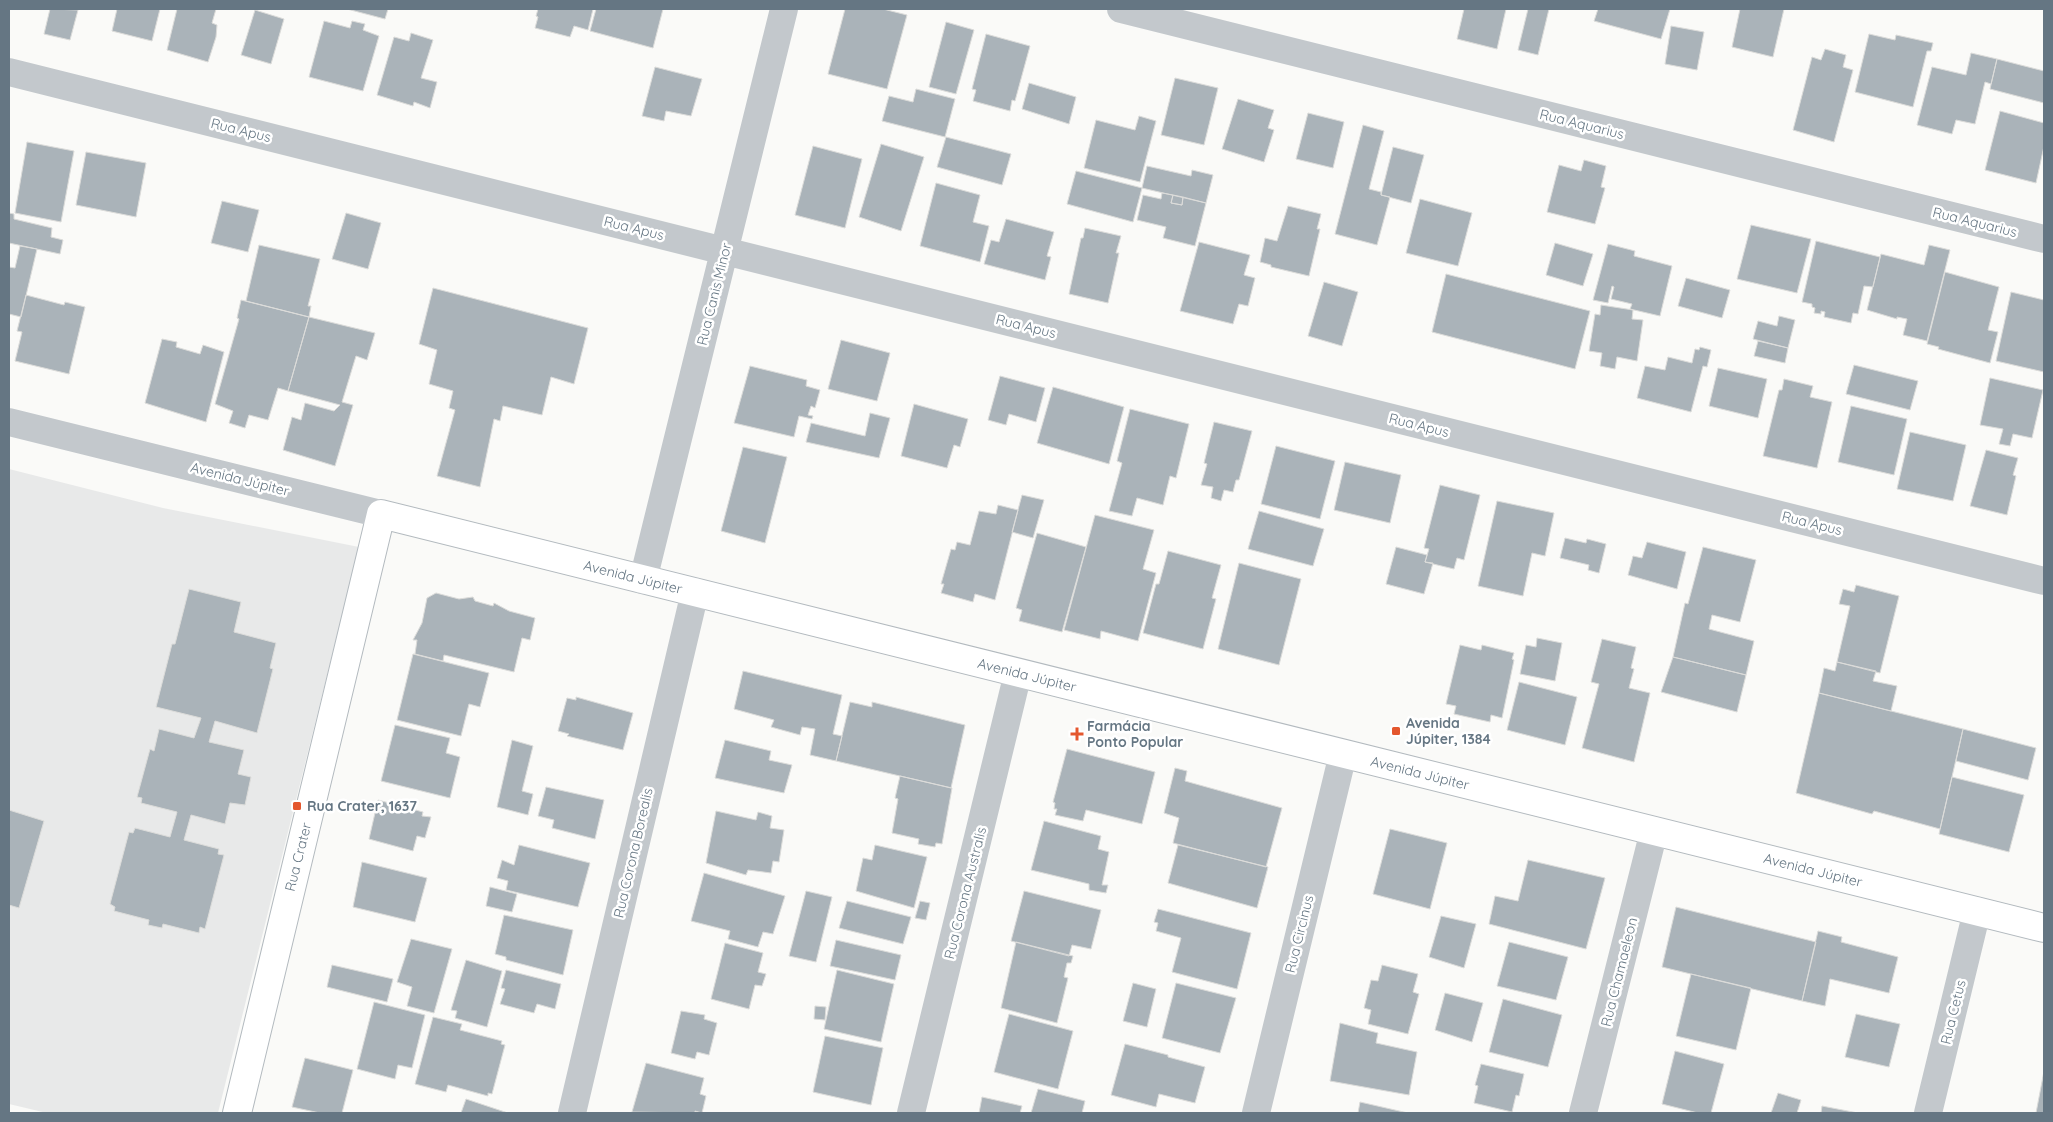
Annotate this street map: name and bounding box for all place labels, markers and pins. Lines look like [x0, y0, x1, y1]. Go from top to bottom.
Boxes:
place label: Avenida Júpiter, 1384 [1406, 714, 1491, 748]
place label: Farmácia Ponto Popular [1087, 717, 1183, 751]
marker: Avenida Júpiter, 1384 [1390, 725, 1402, 737]
marker: Farmácia Ponto Popular [1071, 728, 1083, 740]
place label: Rua Crater, 1637 [307, 797, 417, 815]
marker: Rua Crater, 1637 [291, 800, 303, 812]

